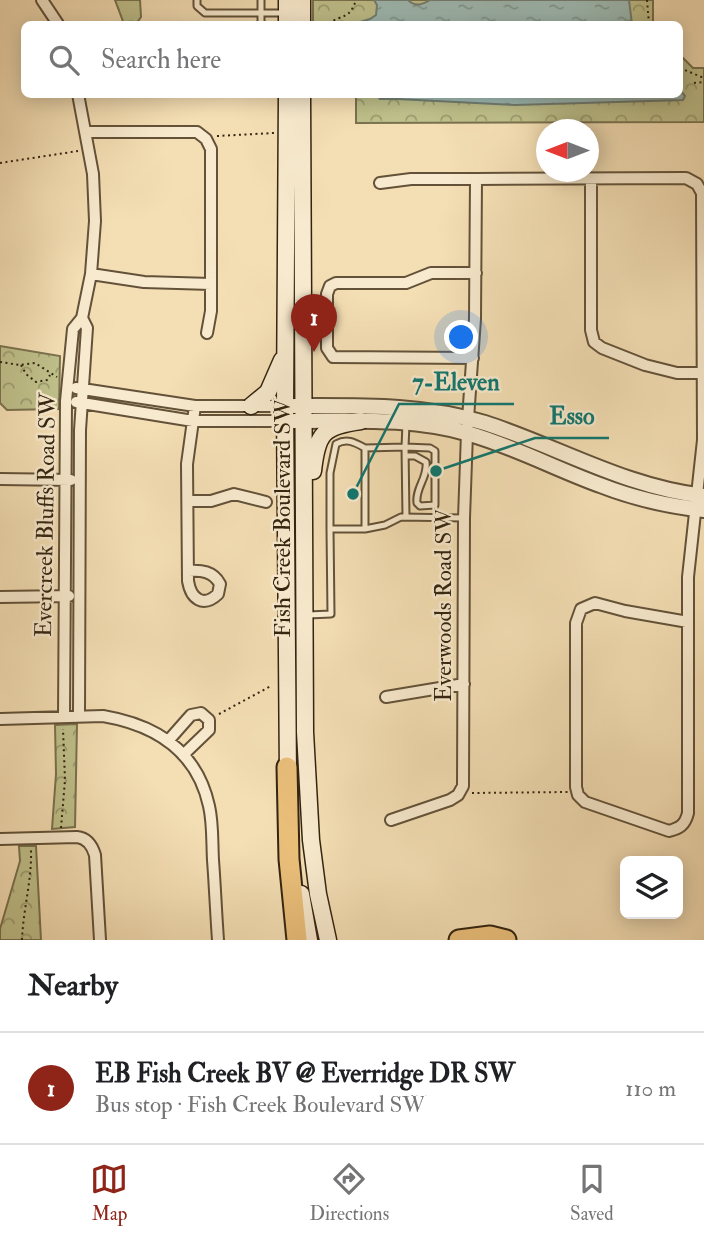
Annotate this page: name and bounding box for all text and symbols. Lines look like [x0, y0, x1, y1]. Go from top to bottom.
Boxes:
search box [21, 21, 683, 98]
icon: search [45, 41, 83, 79]
text: Search here [101, 44, 221, 76]
north arrow [536, 119, 599, 182]
pin: 1 [291, 294, 337, 352]
your location [444, 320, 478, 354]
callout: 7-Eleven [399, 359, 514, 404]
text: 7-Eleven [412, 367, 500, 398]
street label: Evercreek Bluffs Road SW [29, 391, 62, 637]
callout: Esso [535, 393, 609, 438]
street label: Fish Creek Boulevard SW [268, 397, 297, 637]
text: Esso [549, 401, 595, 432]
street label: Everwoods Road SW [429, 507, 458, 702]
map controls [620, 856, 683, 919]
button: layers [620, 856, 683, 919]
text: Nearby [28, 967, 118, 1004]
text: EB Fish Creek BV @ Everridge DR SW [95, 1058, 515, 1090]
text: 1 [47, 1074, 55, 1103]
text: 110 m [625, 1074, 676, 1103]
text: Bus stop · Fish Creek Boulevard SW [95, 1090, 426, 1119]
tab: Map [90, 1160, 128, 1226]
tab: Directions [309, 1160, 389, 1226]
tab: Saved [570, 1160, 614, 1226]

